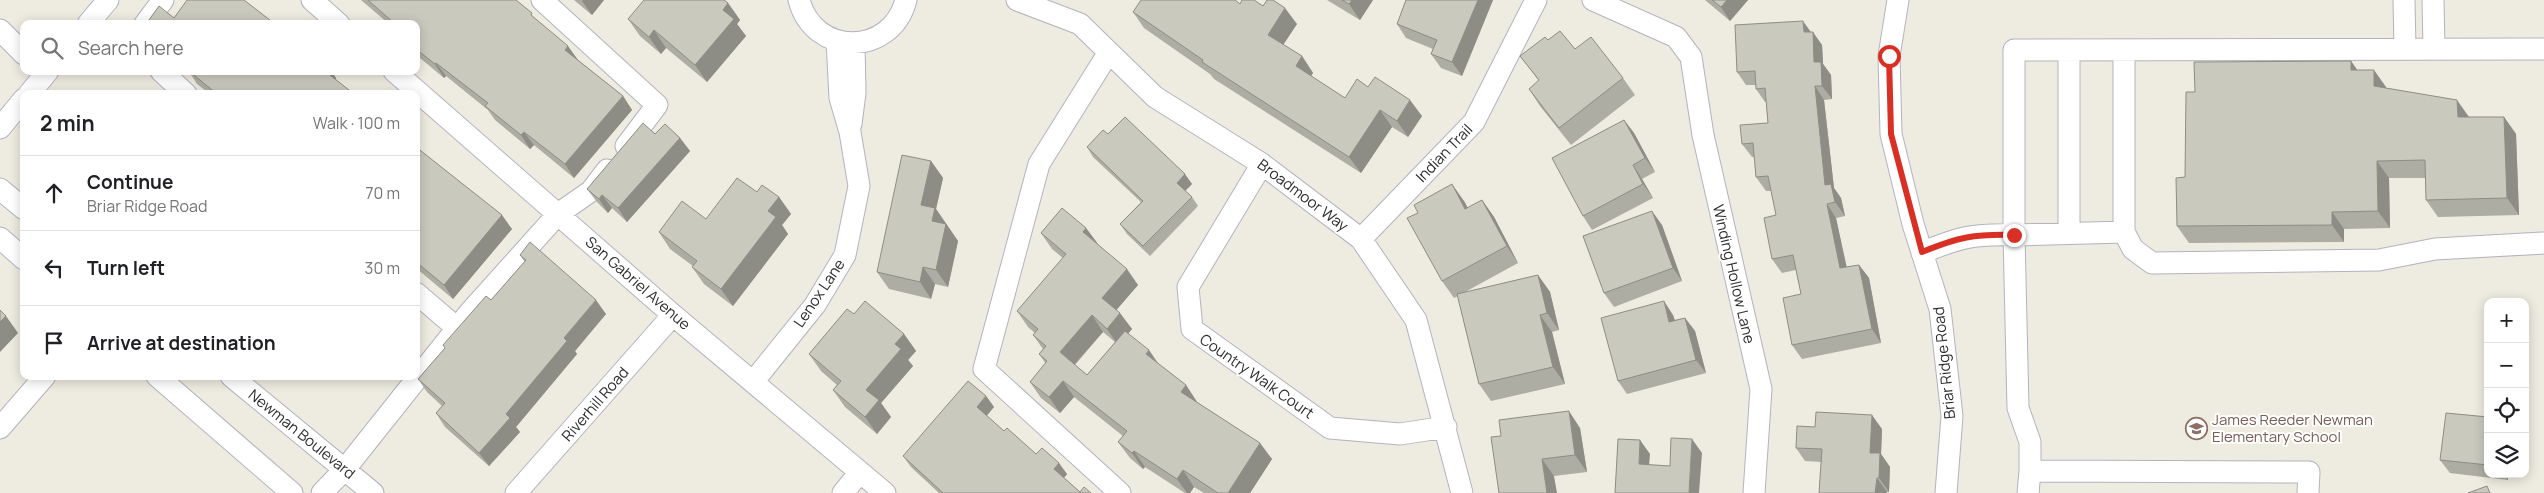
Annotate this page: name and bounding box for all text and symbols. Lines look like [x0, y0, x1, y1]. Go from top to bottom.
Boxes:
search box [20, 20, 420, 75]
icon: search [38, 34, 66, 62]
text: Search here [78, 35, 184, 61]
route start [1878, 45, 1901, 68]
text: 2 min [40, 109, 95, 137]
text: Walk · 100 m [313, 112, 400, 134]
street label: Indian Trail [1411, 119, 1477, 187]
street label: Broadmoor Way [1253, 154, 1353, 236]
text: Continue [87, 169, 173, 195]
icon: ahead [40, 179, 68, 207]
text: 70 m [365, 182, 400, 204]
text: Briar Ridge Road [87, 195, 207, 217]
street label: Winding Hollow Lane [1708, 202, 1760, 346]
route end [2003, 224, 2026, 247]
street label: San Gabriel Avenue [581, 232, 695, 335]
icon: left [40, 254, 68, 282]
street label: Lenox Lane [788, 254, 850, 331]
text: Turn left [87, 255, 165, 281]
text: 30 m [365, 257, 400, 279]
map controls [2484, 298, 2529, 478]
button: + [2484, 298, 2529, 343]
street label: Briar Ridge Road [1928, 306, 1960, 420]
icon: arrive [40, 329, 68, 357]
street label: Country Walk Court [1196, 329, 1318, 423]
text: Arrive at destination [87, 330, 276, 356]
button: − [2484, 343, 2529, 388]
street label: Riverhill Road [557, 362, 633, 446]
street label: Newman Boulevard [244, 384, 360, 484]
button: locate [2484, 388, 2529, 433]
place label: James Reeder Newman Elementary School [2212, 409, 2373, 447]
school or university icon: James Reeder Newman Elementary School [2184, 416, 2208, 440]
button: layers [2484, 433, 2529, 478]

